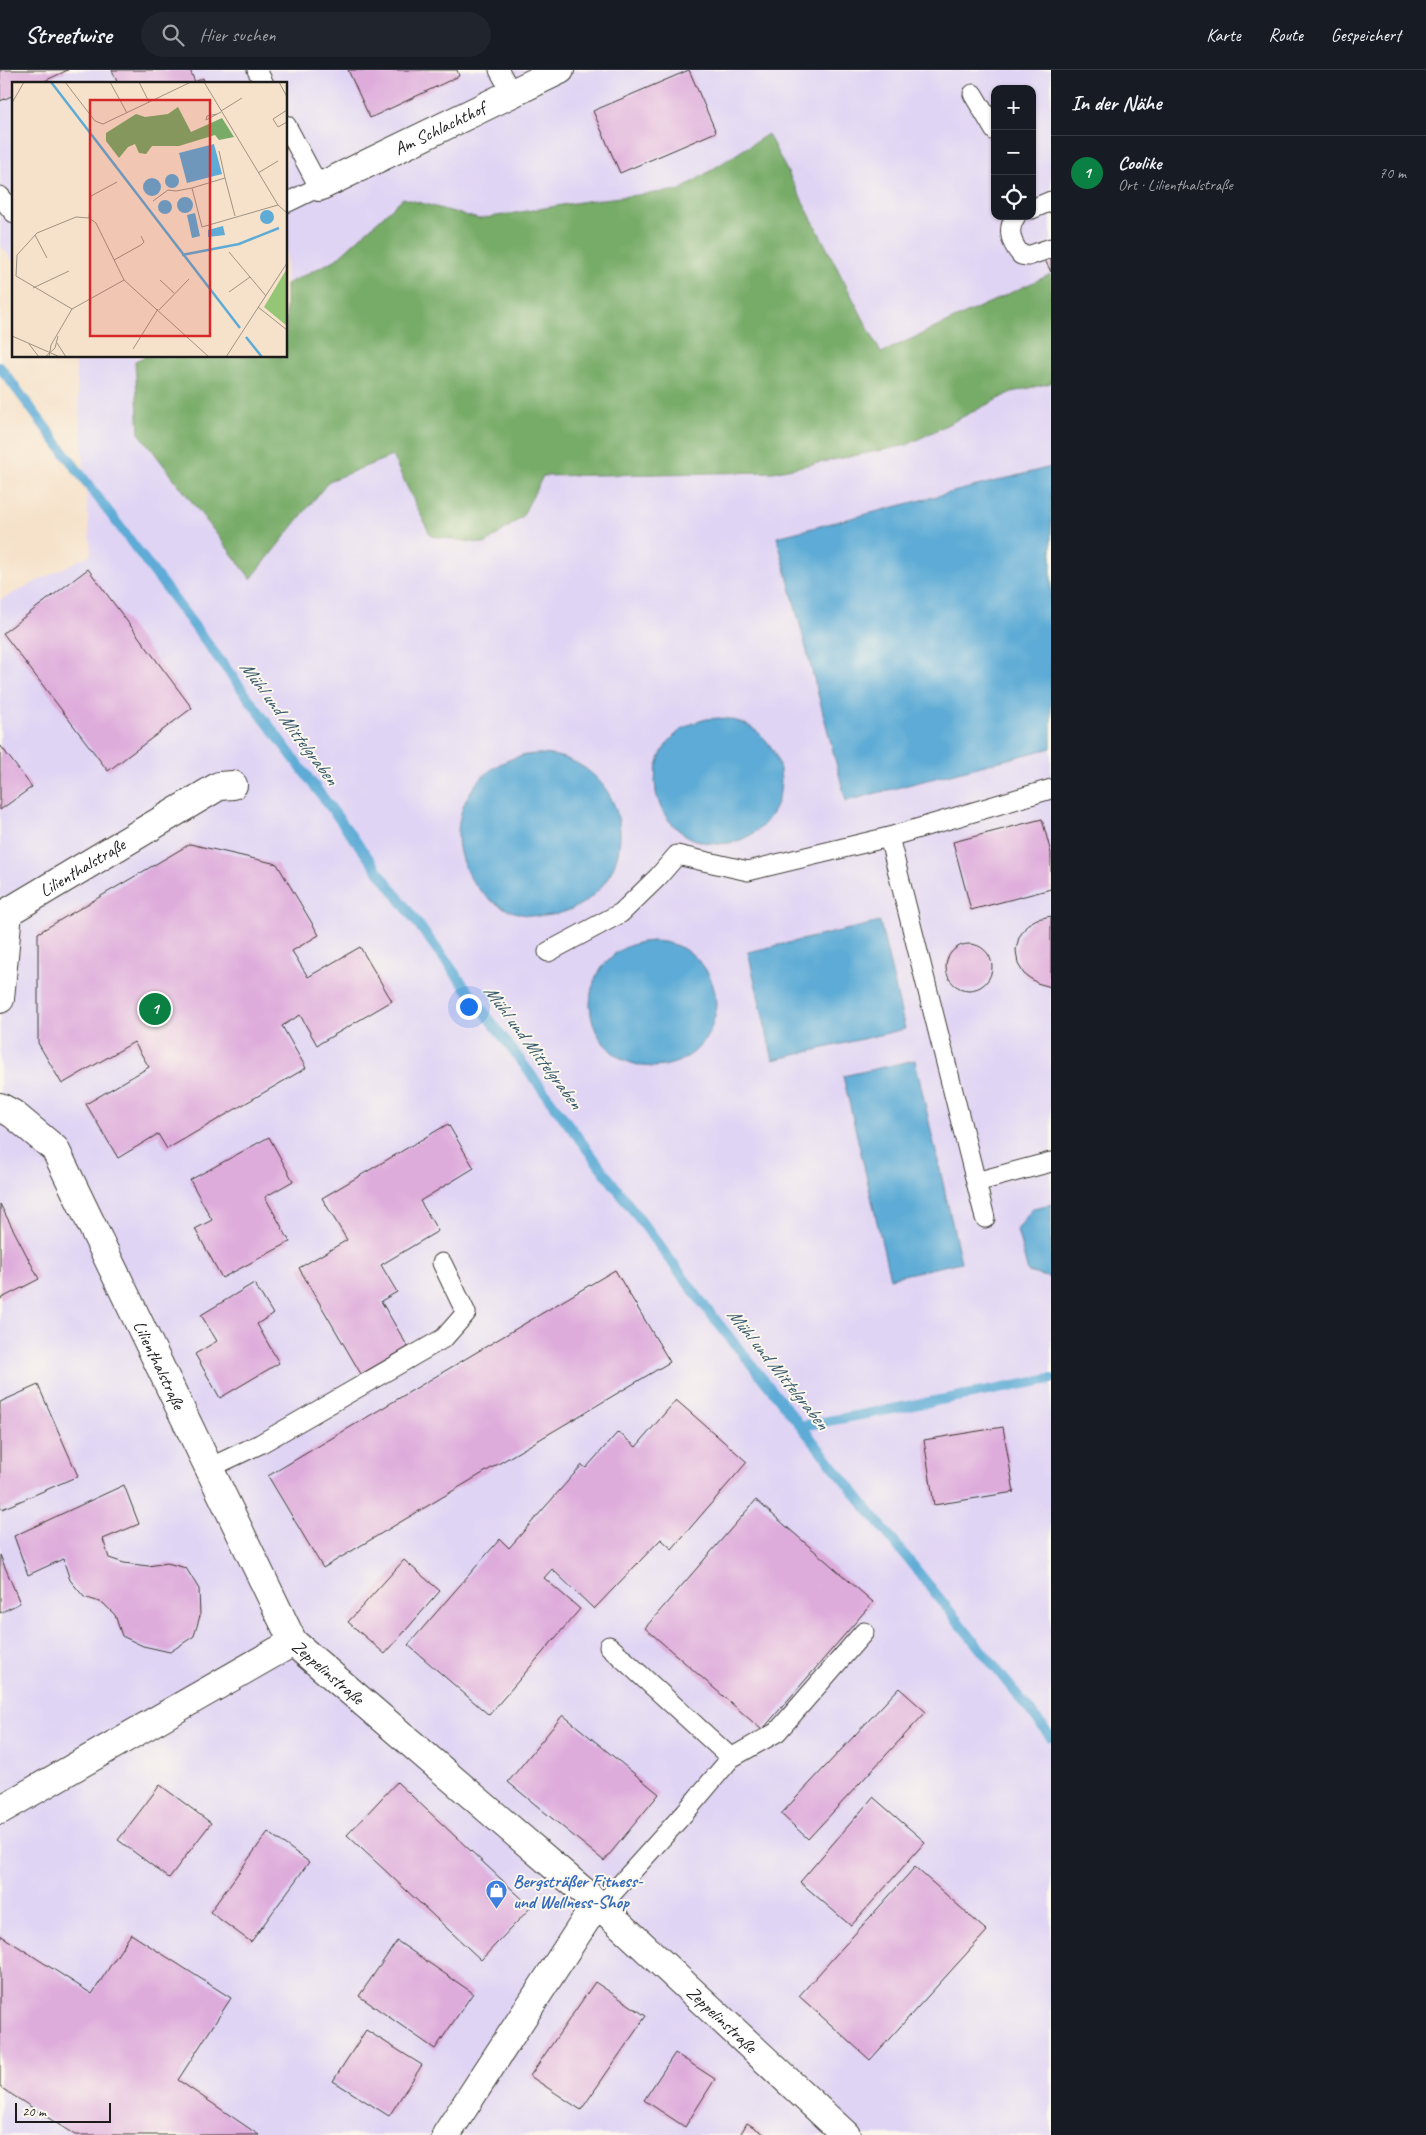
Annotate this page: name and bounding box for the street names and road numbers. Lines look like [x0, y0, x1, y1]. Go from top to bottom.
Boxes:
street label: Am Schlachthof [391, 95, 493, 160]
street label: Lilienthalstraße [36, 833, 130, 902]
street label: Lilienthalstraße [128, 1317, 190, 1414]
street label: Zeppelinstraße [288, 1635, 369, 1710]
street label: Zeppelinstraße [682, 1981, 762, 2058]

